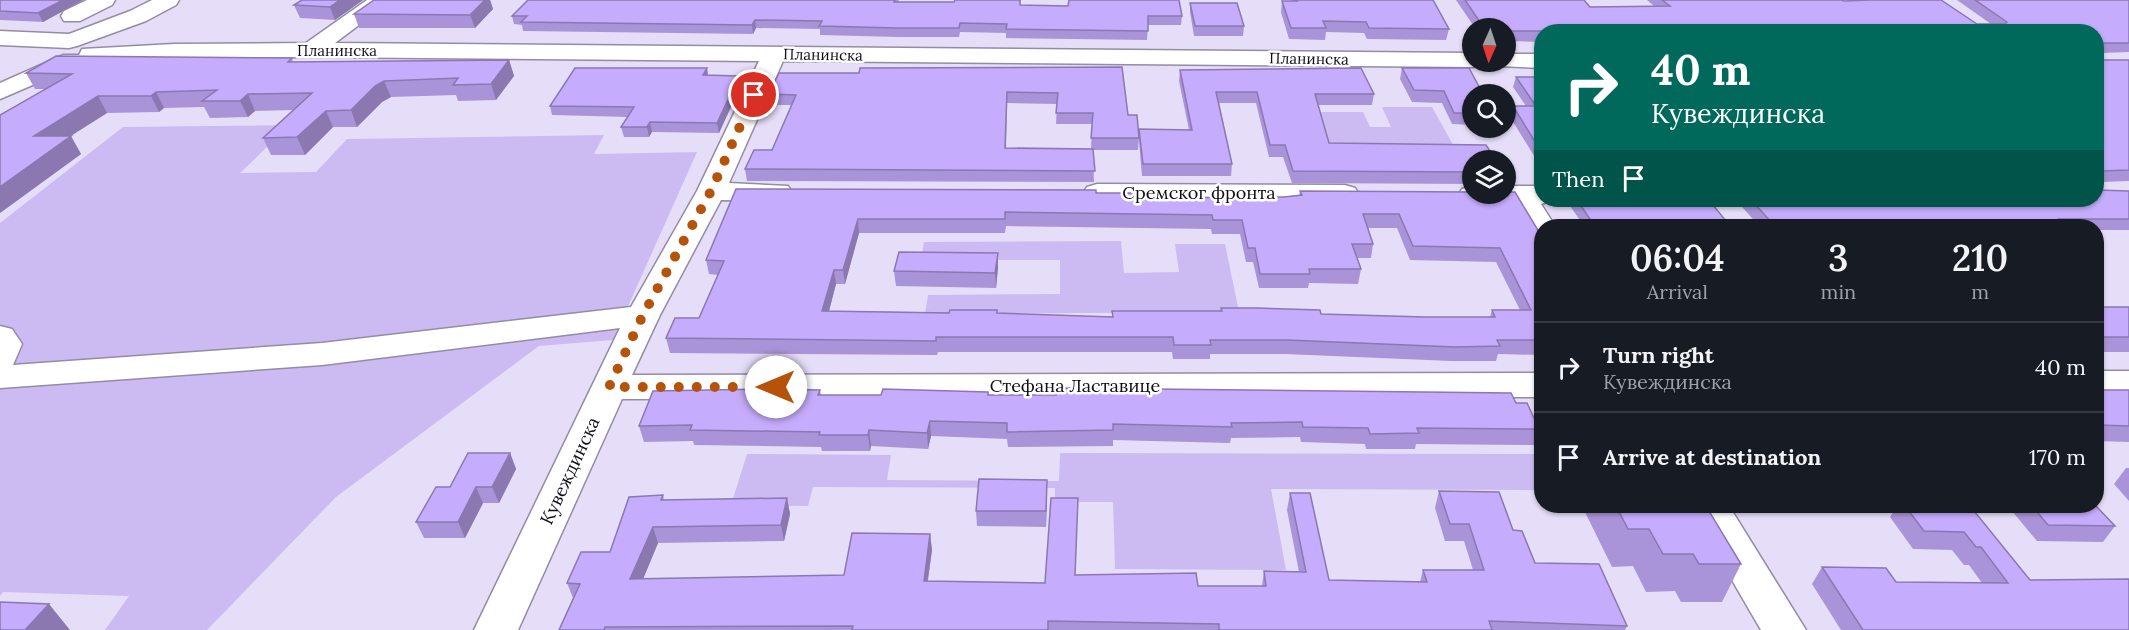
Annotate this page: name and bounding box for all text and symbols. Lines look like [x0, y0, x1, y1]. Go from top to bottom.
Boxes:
north arrow [1462, 18, 1516, 72]
map controls [1462, 18, 1516, 204]
street label: Планинска [297, 41, 377, 60]
text: 40 m [1651, 43, 1750, 97]
street label: Планинска [783, 44, 863, 65]
street label: Планинска [1269, 48, 1349, 69]
icon: right [1552, 48, 1630, 126]
pin [728, 69, 779, 120]
icon: arrive [737, 78, 770, 111]
button: search [1462, 84, 1516, 138]
text: Кувеждинска [1651, 96, 1825, 130]
button: layers [1462, 150, 1516, 204]
icon: arrive [1617, 162, 1650, 195]
text: Then [1552, 165, 1605, 193]
street label: Сремског фронта [1122, 181, 1276, 204]
text: 06:04 [1630, 235, 1725, 281]
text: 3 [1828, 235, 1848, 281]
text: 210 [1952, 235, 2008, 281]
text: Arrival [1647, 279, 1708, 304]
text: min [1821, 279, 1856, 304]
text: m [1971, 279, 1989, 304]
text: Turn right [1603, 341, 1714, 369]
icon: right [1552, 351, 1585, 384]
text: 40 m [2035, 353, 2086, 381]
position arrow [744, 355, 808, 419]
text: Кувеждинска [1603, 369, 1732, 394]
street label: Стефана Ластавице [990, 374, 1161, 397]
street label: Кувеждинска [535, 413, 604, 528]
icon: arrive [1552, 441, 1585, 474]
text: Arrive at destination [1603, 443, 1821, 471]
text: 170 m [2029, 443, 2086, 471]

